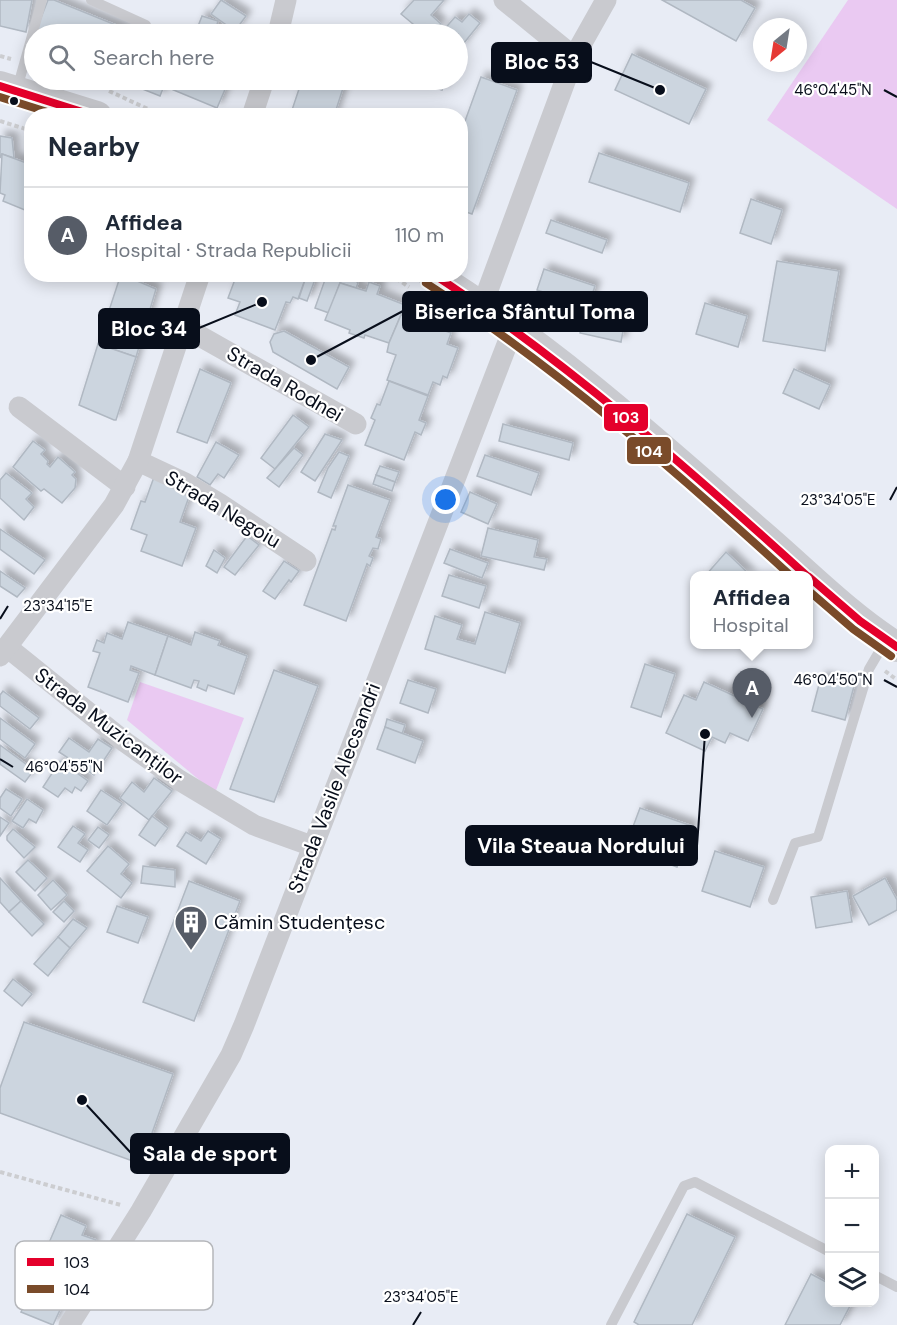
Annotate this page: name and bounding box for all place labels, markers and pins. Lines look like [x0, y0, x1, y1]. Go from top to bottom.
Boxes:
callout: Bloc 53 [492, 43, 591, 82]
unlabelled marker [8, 95, 20, 107]
callout: Biserica Sfântul Toma [403, 292, 647, 331]
callout: Bloc 34 [99, 309, 199, 348]
pin: A [732, 668, 771, 718]
callout: Vila Steaua Nordului [466, 826, 697, 865]
building icon: Cămin Studențesc [173, 904, 209, 951]
place label: Cămin Studențesc [214, 909, 385, 935]
callout: Sala de sport [131, 1134, 289, 1173]

